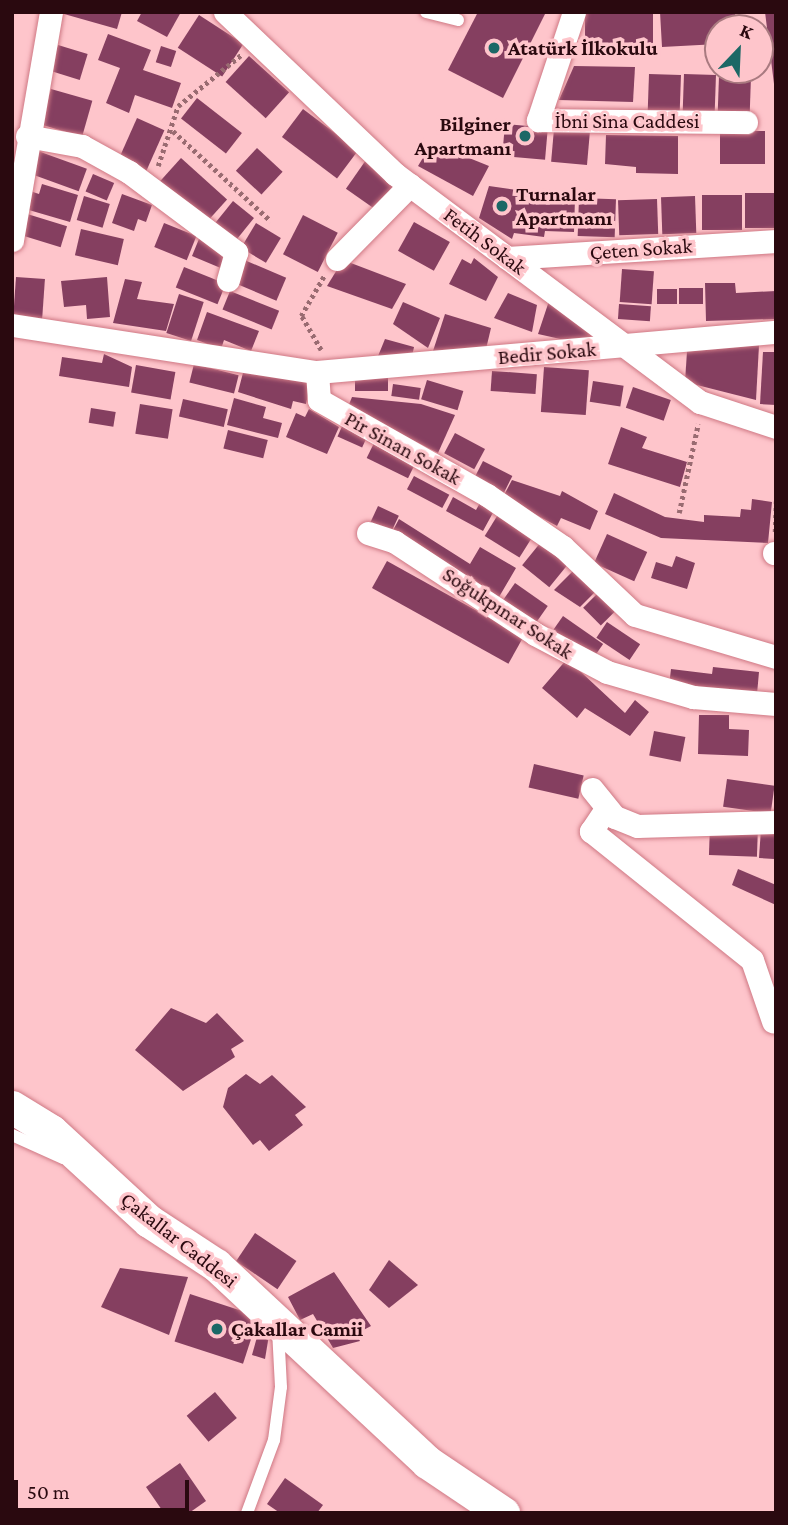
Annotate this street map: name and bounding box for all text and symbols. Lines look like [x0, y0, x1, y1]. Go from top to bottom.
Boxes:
north arrow [704, 14, 774, 84]
text: K [737, 19, 756, 43]
place label: Atatürk İlkokulu [508, 35, 658, 61]
marker: Atatürk İlkokulu [486, 40, 502, 56]
street label: İbni Sina Caddesi [554, 108, 700, 134]
place label: Bilginer Apartmanı [415, 111, 511, 161]
marker: Bilginer Apartmanı [517, 128, 533, 144]
place label: Turnalar Apartmanı [516, 181, 612, 231]
marker: Turnalar Apartmanı [494, 198, 510, 214]
street label: Fetih Sokak [439, 202, 531, 280]
street label: Çeten Sokak [589, 233, 693, 265]
street label: Bedir Sokak [497, 336, 597, 370]
street label: Pir Sinan Sokak [341, 406, 465, 490]
street label: Soğukpınar Sokak [438, 561, 578, 665]
street label: Çakallar Caddesi [116, 1187, 242, 1293]
place label: Çakallar Camii [231, 1316, 363, 1342]
marker: Çakallar Camii [209, 1321, 225, 1337]
scale bar [18, 1466, 192, 1510]
text: 50 m [27, 1480, 70, 1504]

